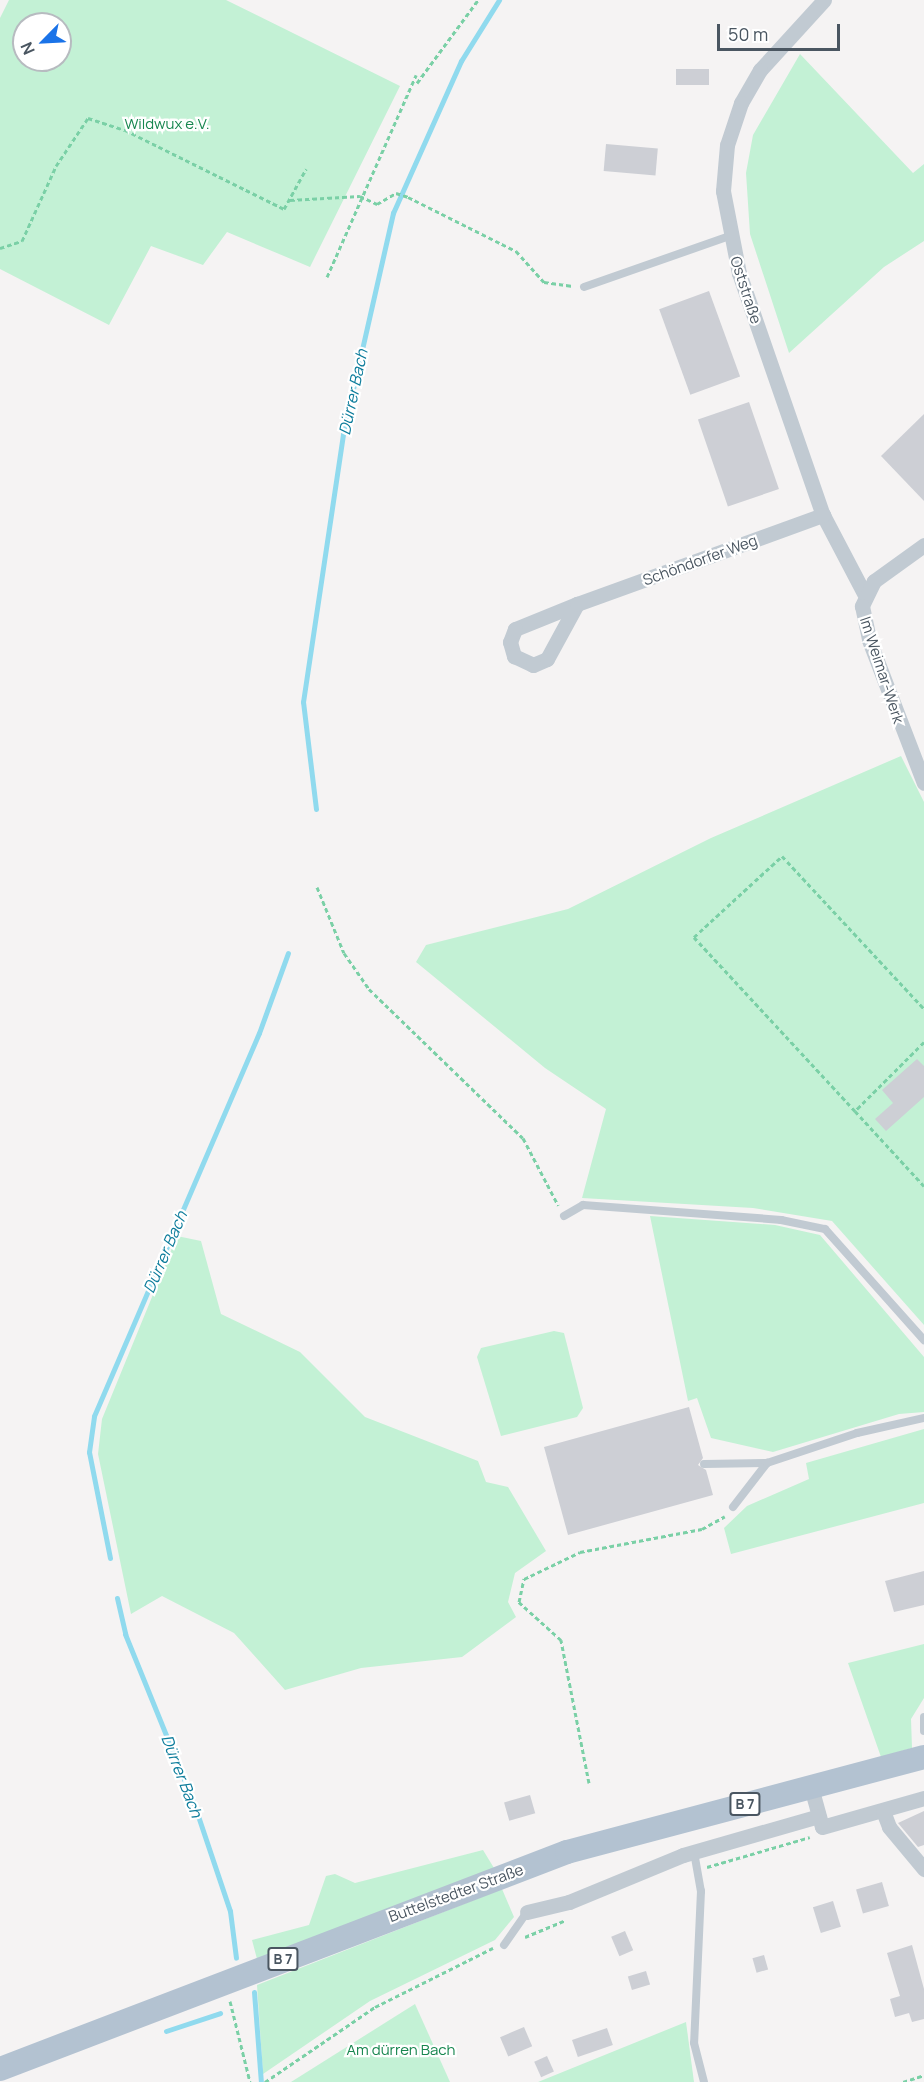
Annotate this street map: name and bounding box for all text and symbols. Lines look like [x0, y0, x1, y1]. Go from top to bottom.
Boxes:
north arrow [12, 12, 72, 72]
scale bar [720, 12, 843, 50]
text: 50 m [728, 22, 768, 46]
text: N [15, 39, 40, 58]
park label: Wildwux e.V. [124, 115, 210, 133]
street label: Oststraße [727, 254, 765, 326]
water label: Dürrer Bach [335, 347, 371, 437]
street label: Schöndorfer Weg [640, 531, 760, 589]
street label: Im Weimar-Werk [856, 614, 908, 726]
water label: Dürrer Bach [139, 1208, 191, 1296]
water label: Dürrer Bach [157, 1732, 207, 1820]
road number: B 7 [728, 1793, 762, 1815]
street label: Buttelstedter Straße [386, 1860, 526, 1926]
road number: B 7 [266, 1948, 300, 1970]
park label: Am dürren Bach [347, 2041, 455, 2059]

